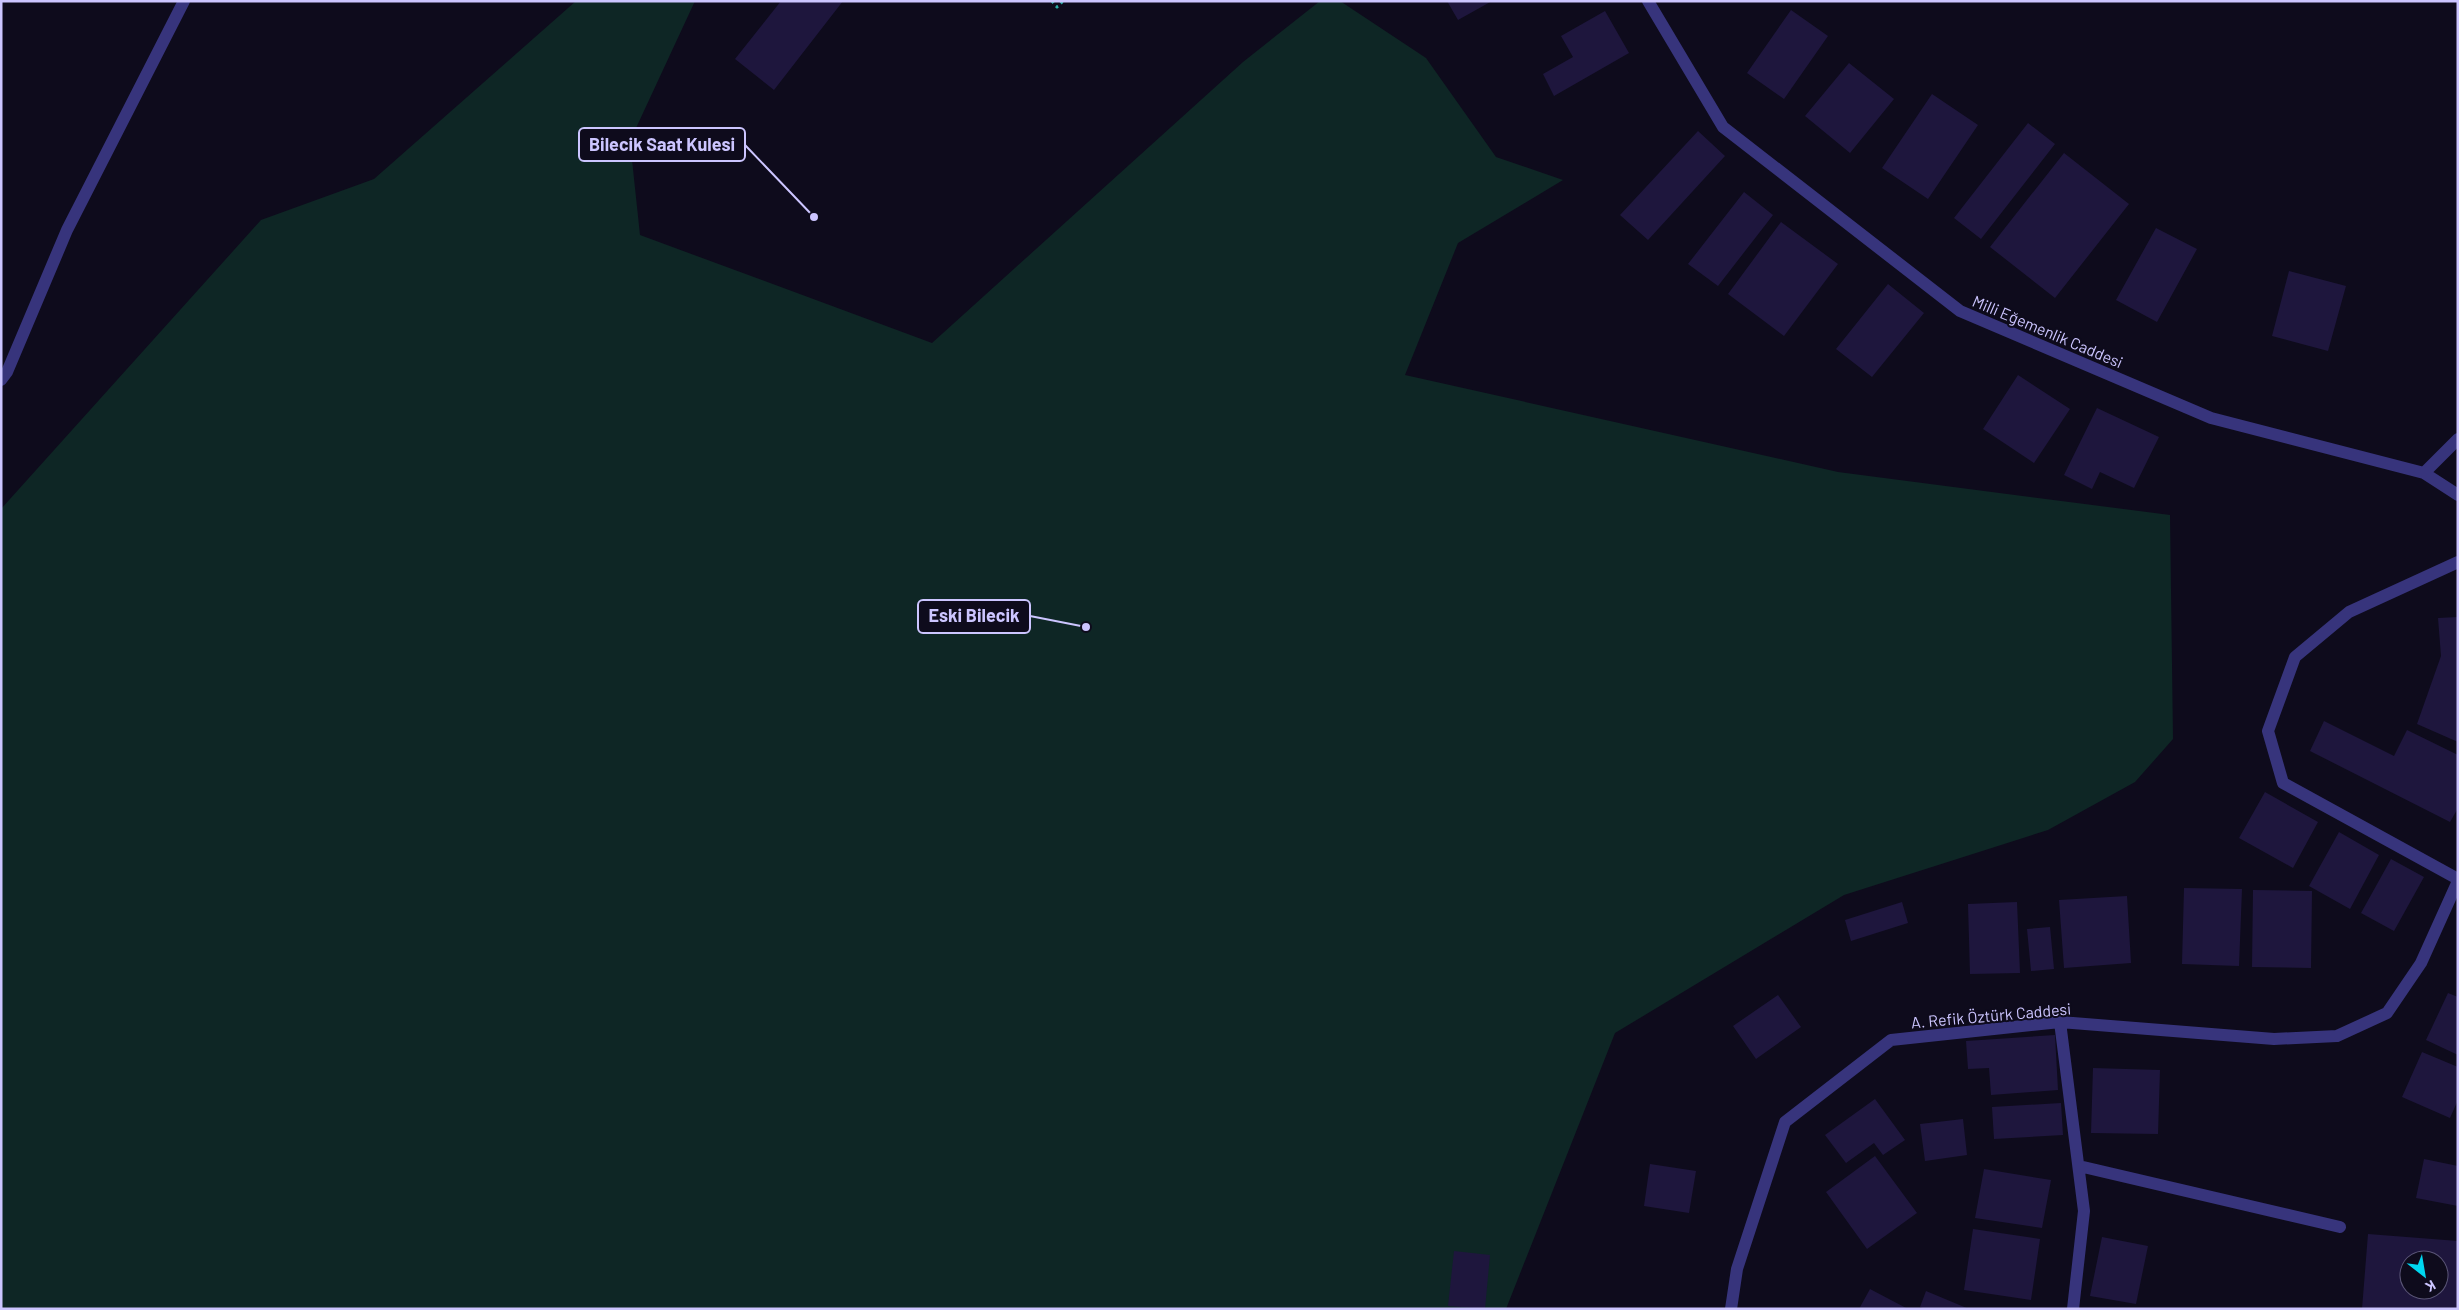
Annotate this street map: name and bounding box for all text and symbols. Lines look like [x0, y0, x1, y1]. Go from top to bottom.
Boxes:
callout: Bilecik Saat Kulesi [579, 128, 745, 161]
text: Bilecik Saat Kulesi [589, 133, 735, 155]
street label: Milli Eğemenlik Caddesi [1970, 291, 2126, 371]
callout: Eski Bilecik [918, 600, 1030, 633]
text: Eski Bilecik [928, 604, 1020, 626]
street label: A. Refik Öztürk Caddesi [1910, 999, 2072, 1031]
north arrow [2399, 1250, 2449, 1300]
text: K [2423, 1277, 2439, 1296]

